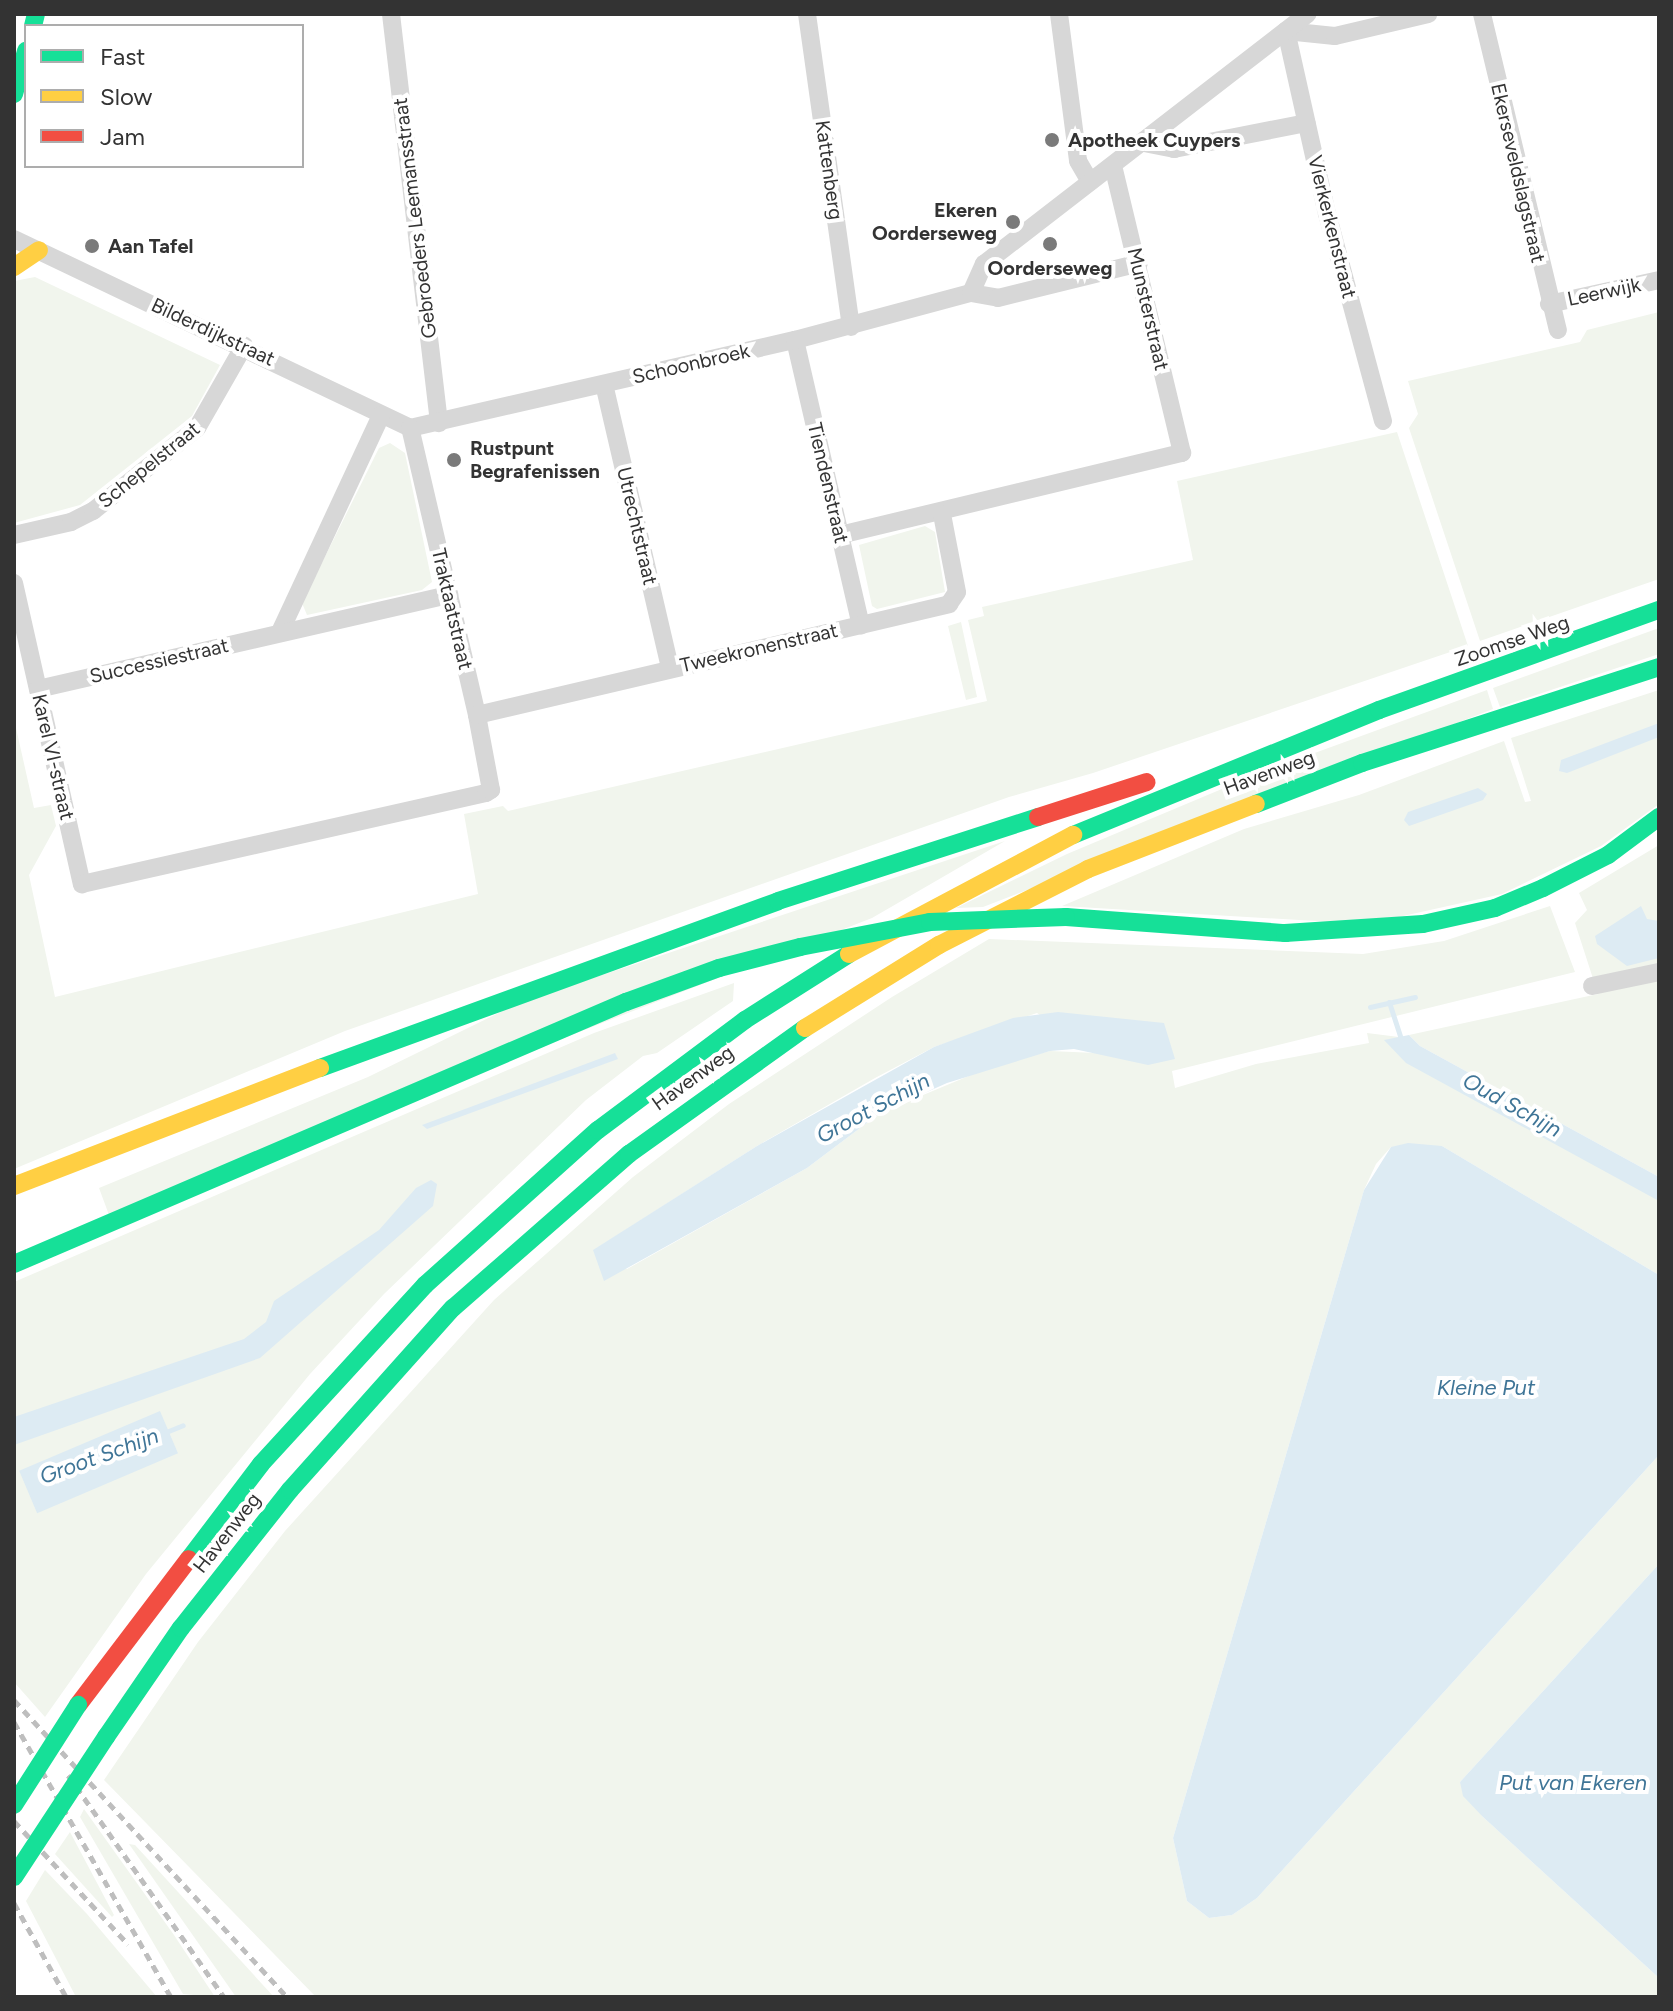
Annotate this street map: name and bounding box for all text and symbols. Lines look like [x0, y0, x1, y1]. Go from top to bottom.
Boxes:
legend [24, 24, 304, 168]
text: Fast [100, 42, 145, 71]
street label: Ekerseveldslagstraat [1486, 81, 1550, 265]
text: Slow [100, 82, 152, 111]
street label: Gebroeders Leemansstraat [388, 96, 442, 340]
street label: Kattenberg [810, 119, 848, 221]
text: Jam [100, 122, 145, 151]
place label: Apotheek Cuypers [1068, 128, 1240, 152]
marker: Apotheek Cuypers [1043, 131, 1061, 149]
street label: Vierkerkenstraat [1303, 153, 1361, 301]
place label: Ekeren Oorderseweg [872, 198, 997, 245]
marker: Ekeren Oorderseweg [1004, 213, 1022, 231]
place label: Aan Tafel [108, 234, 193, 258]
marker: Oorderseweg [1041, 235, 1059, 253]
marker: Aan Tafel [83, 237, 101, 255]
street label: Munsterstraat [1122, 245, 1174, 373]
place label: Oorderseweg [988, 256, 1112, 280]
street label: Leerwijk [1565, 273, 1643, 311]
street label: Bilderdijkstraat [147, 293, 279, 371]
street label: Schoonbroek [630, 339, 752, 389]
street label: Schepelstraat [93, 417, 205, 513]
street label: Tiendenstraat [802, 420, 854, 546]
place label: Rustpunt Begrafenissen [470, 436, 600, 483]
marker: Rustpunt Begrafenissen [445, 451, 463, 469]
street label: Utrechtstraat [612, 465, 662, 587]
street label: Traktaatstraat [426, 546, 478, 672]
street label: Zoomse Weg [1452, 610, 1572, 672]
street label: Tweekronenstraat [678, 618, 840, 678]
street label: Successiestraat [87, 633, 231, 689]
street label: Karel VI-straat [27, 692, 79, 822]
street label: Havenweg [1220, 745, 1318, 801]
street label: Havenweg [647, 1040, 739, 1116]
water label: Groot Schijn [812, 1067, 934, 1149]
water label: Oud Schijn [1458, 1067, 1566, 1143]
water label: Kleine Put [1437, 1375, 1535, 1401]
water label: Groot Schijn [36, 1422, 162, 1490]
street label: Havenweg [188, 1488, 266, 1578]
water label: Put van Ekeren [1499, 1770, 1647, 1796]

